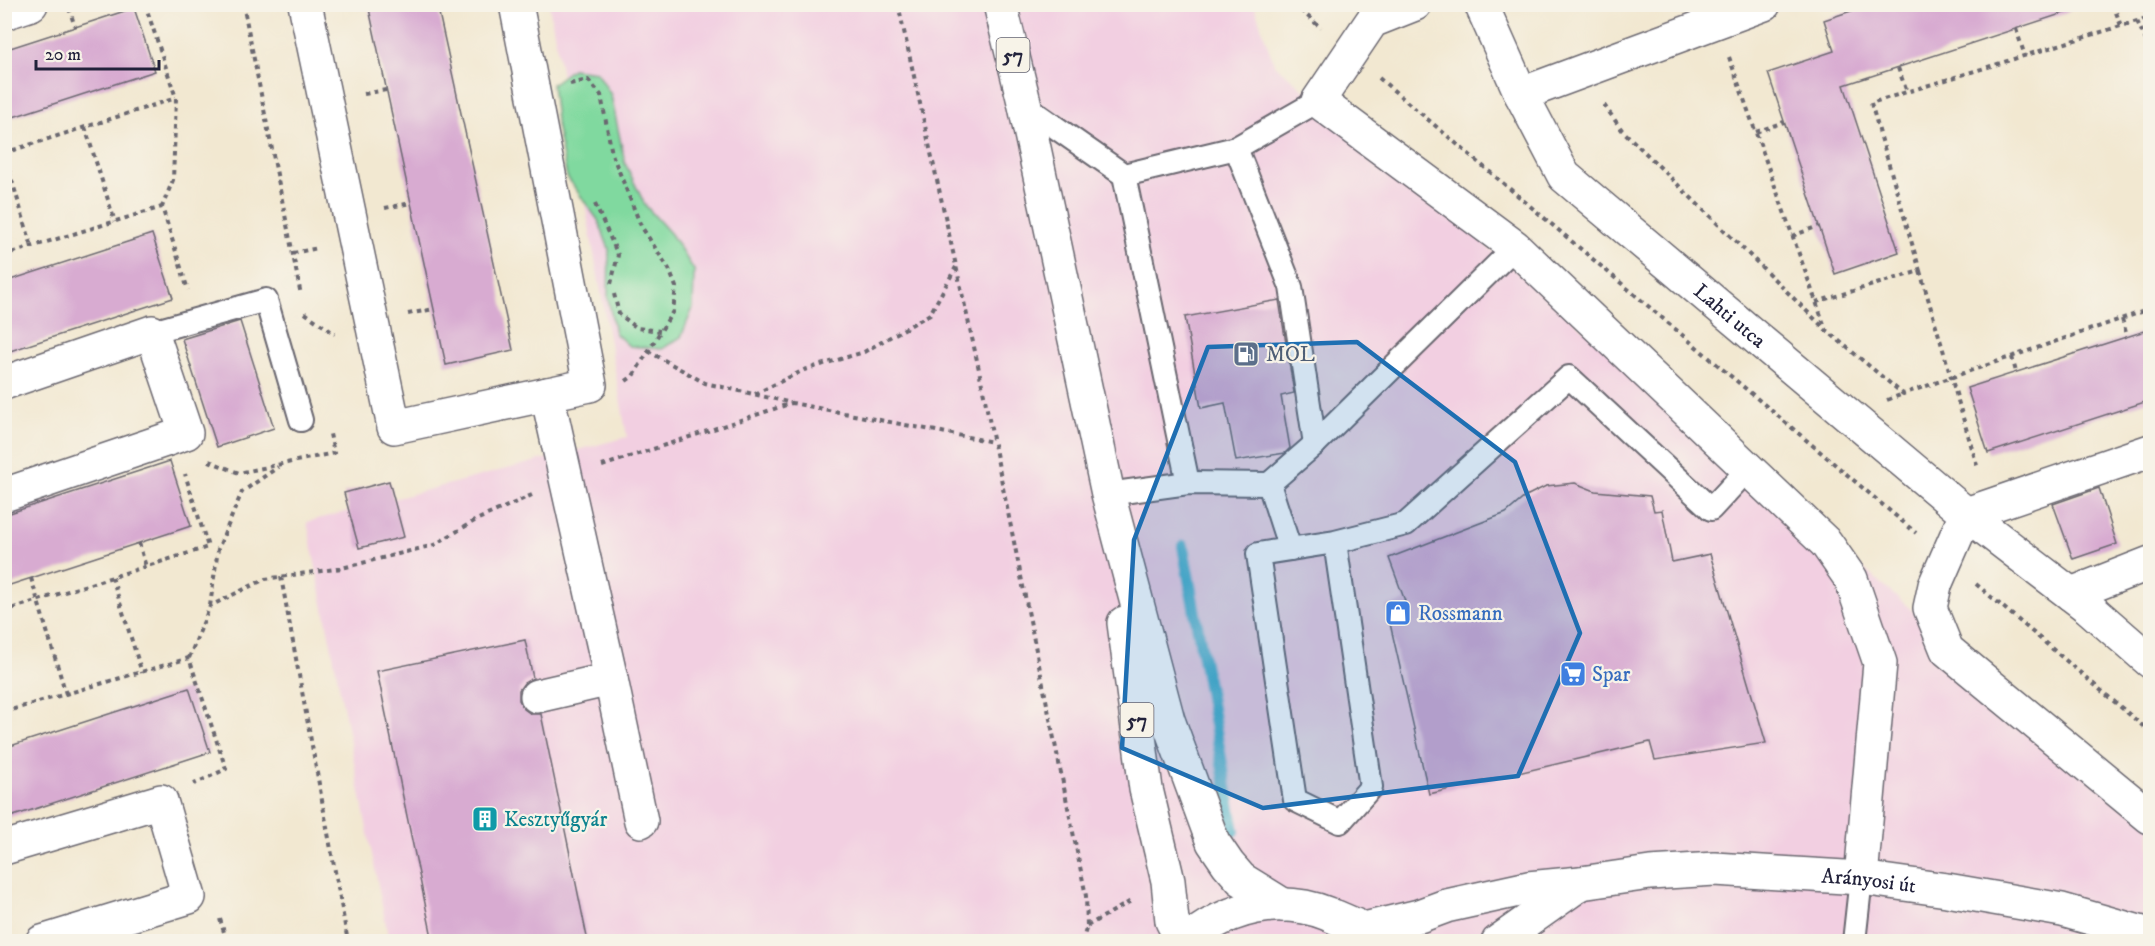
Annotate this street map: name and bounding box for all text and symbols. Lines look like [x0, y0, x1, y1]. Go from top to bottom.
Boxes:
scale bar [36, 33, 159, 71]
road number: 57 [996, 38, 1030, 72]
text: 20 m [45, 44, 81, 66]
street label: Lahti utca [1688, 279, 1771, 354]
fuel station icon: MOL [1231, 339, 1261, 369]
place label: MOL [1266, 342, 1315, 368]
shop icon: Rossmann [1383, 598, 1413, 628]
place label: Rossmann [1418, 601, 1503, 627]
supermarket icon: Spar [1558, 659, 1588, 689]
place label: Spar [1592, 662, 1630, 688]
road number: 57 [1120, 703, 1154, 737]
building icon: Kesztyűgyár [470, 804, 500, 834]
place label: Kesztyűgyár [504, 807, 608, 833]
street label: Arányosi út [1821, 864, 1918, 900]

